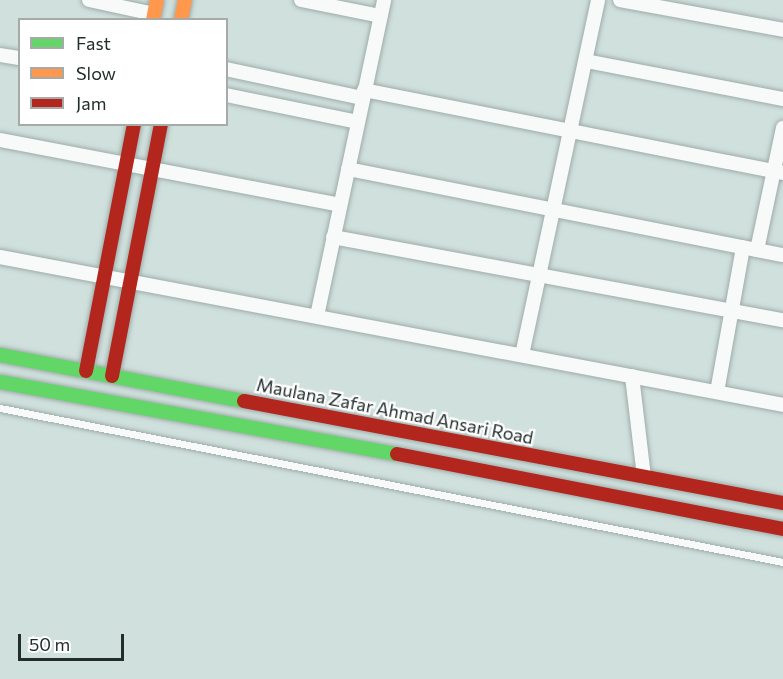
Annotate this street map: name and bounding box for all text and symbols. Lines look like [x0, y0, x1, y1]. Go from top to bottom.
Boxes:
legend [18, 18, 228, 126]
text: Fast [76, 32, 111, 54]
text: Slow [76, 62, 116, 84]
text: Jam [76, 92, 106, 114]
street label: Maulana Zafar Ahmad Ansari Road [255, 374, 535, 448]
scale bar [21, 622, 128, 660]
text: 50 m [29, 633, 70, 655]

